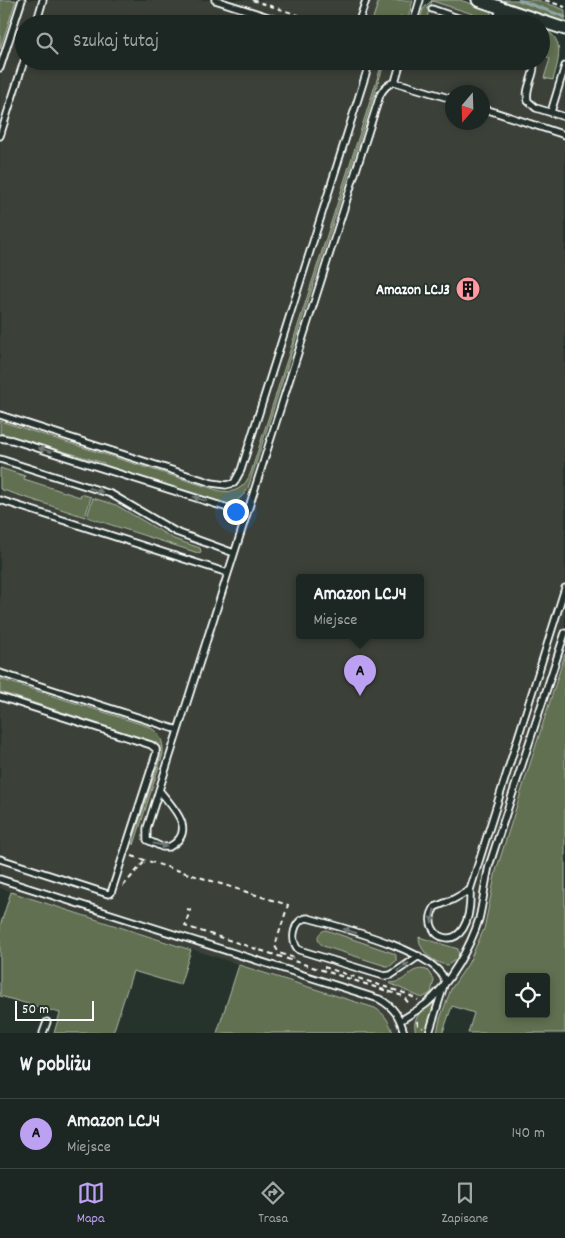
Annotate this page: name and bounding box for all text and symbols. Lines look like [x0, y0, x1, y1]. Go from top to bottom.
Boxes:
search box [15, 15, 550, 70]
icon: search [33, 29, 61, 57]
text: Szukaj tutaj [73, 29, 159, 56]
north arrow [445, 85, 490, 130]
building icon: Amazon LCJ3 [455, 276, 481, 302]
place label: Amazon LCJ3 [376, 280, 450, 302]
one-way arrow [38, 446, 53, 454]
one-way arrow [89, 486, 104, 494]
one-way arrow [193, 495, 208, 503]
your location [223, 499, 249, 525]
popup [296, 574, 424, 639]
text: Amazon LCJ4 [313, 582, 407, 609]
text: Miejsce [313, 609, 357, 632]
pin: A [344, 655, 376, 696]
one-way arrow [152, 841, 168, 849]
one-way arrow [429, 908, 437, 924]
one-way arrow [343, 927, 358, 934]
one-way arrow [396, 962, 410, 972]
map controls [505, 973, 550, 1018]
button: locate [505, 973, 550, 1018]
scale bar [15, 998, 94, 1021]
text: 50 m [22, 1000, 49, 1020]
text: W pobliżu [20, 1051, 91, 1081]
text: Amazon LCJ4 [67, 1109, 160, 1136]
text: A [32, 1122, 40, 1145]
text: 140 m [511, 1122, 545, 1145]
text: Miejsce [67, 1136, 111, 1159]
tab: Mapa [77, 1179, 105, 1229]
tab: Trasa [258, 1179, 288, 1229]
tab: Zapisane [441, 1179, 488, 1229]

